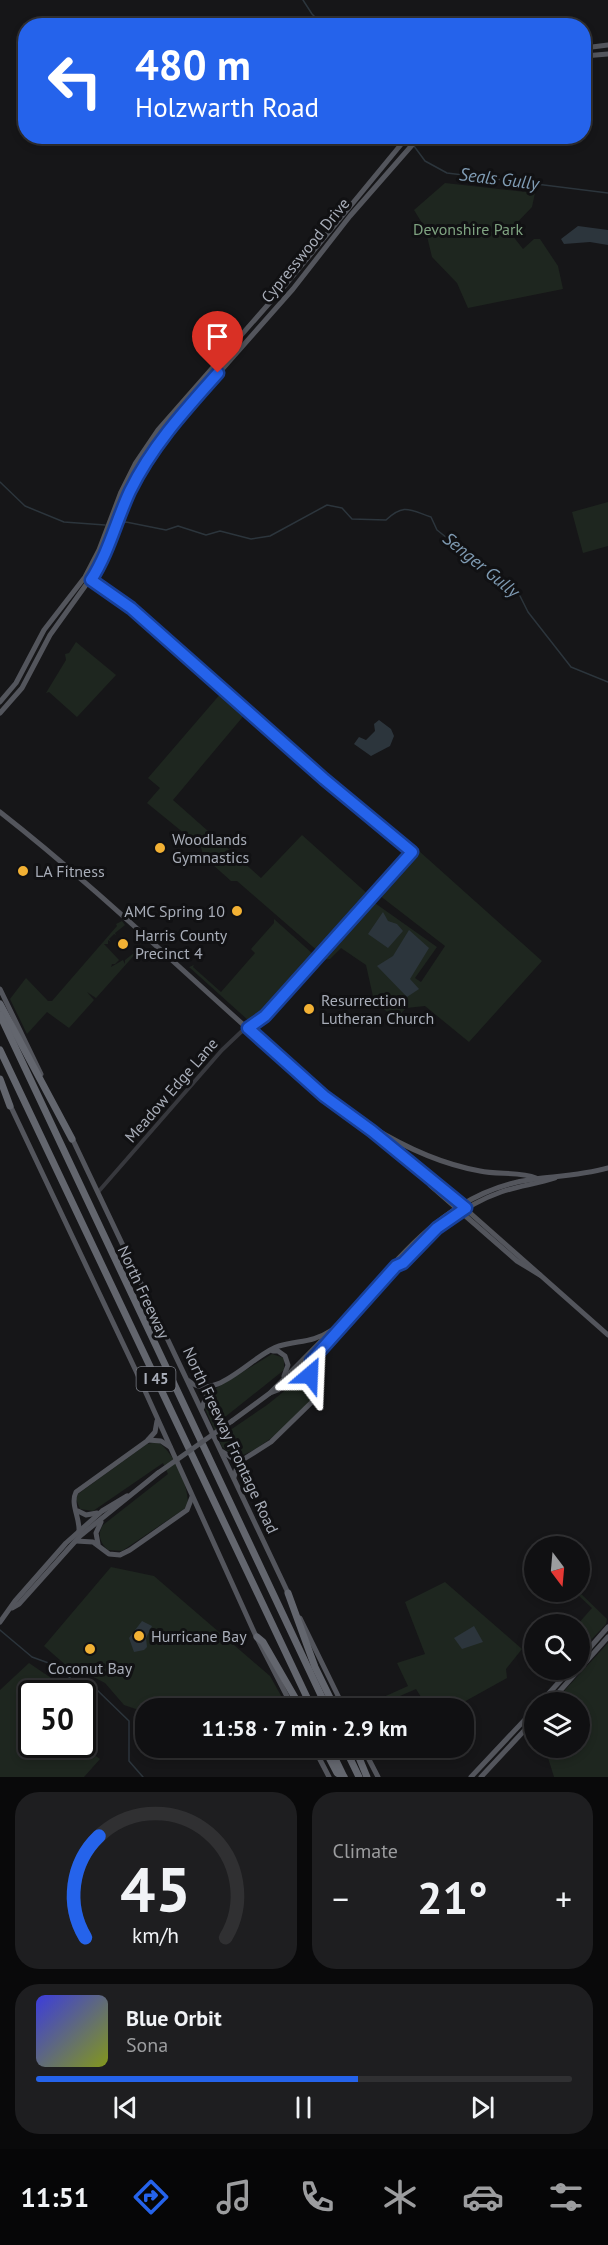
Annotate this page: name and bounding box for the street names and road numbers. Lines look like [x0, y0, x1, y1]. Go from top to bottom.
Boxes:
street label: Cypresswood Drive [257, 194, 353, 306]
street label: Meadow Edge Lane [120, 1034, 222, 1146]
street label: North Freeway [114, 1242, 175, 1342]
street label: North Freeway Frontage Road [179, 1344, 283, 1536]
road number: I 45 [136, 1367, 176, 1391]

